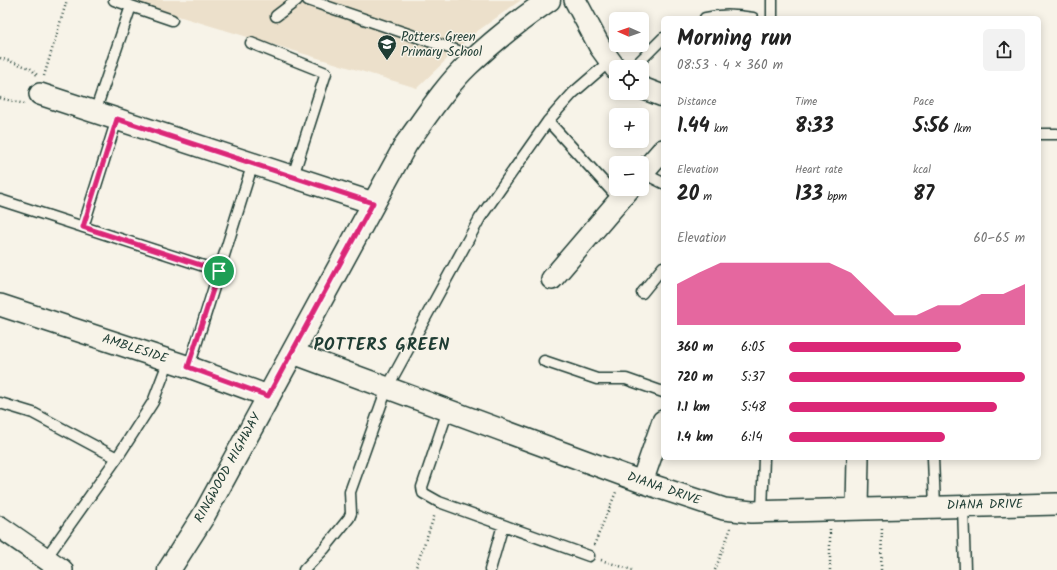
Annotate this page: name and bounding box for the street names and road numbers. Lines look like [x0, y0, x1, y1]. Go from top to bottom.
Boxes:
street label: AMBLESIDE [99, 328, 171, 370]
street label: RINGWOOD HIGHWAY [189, 409, 267, 527]
street label: DIANA DRIVE [624, 467, 704, 512]
street label: DIANA DRIVE [946, 494, 1024, 516]

